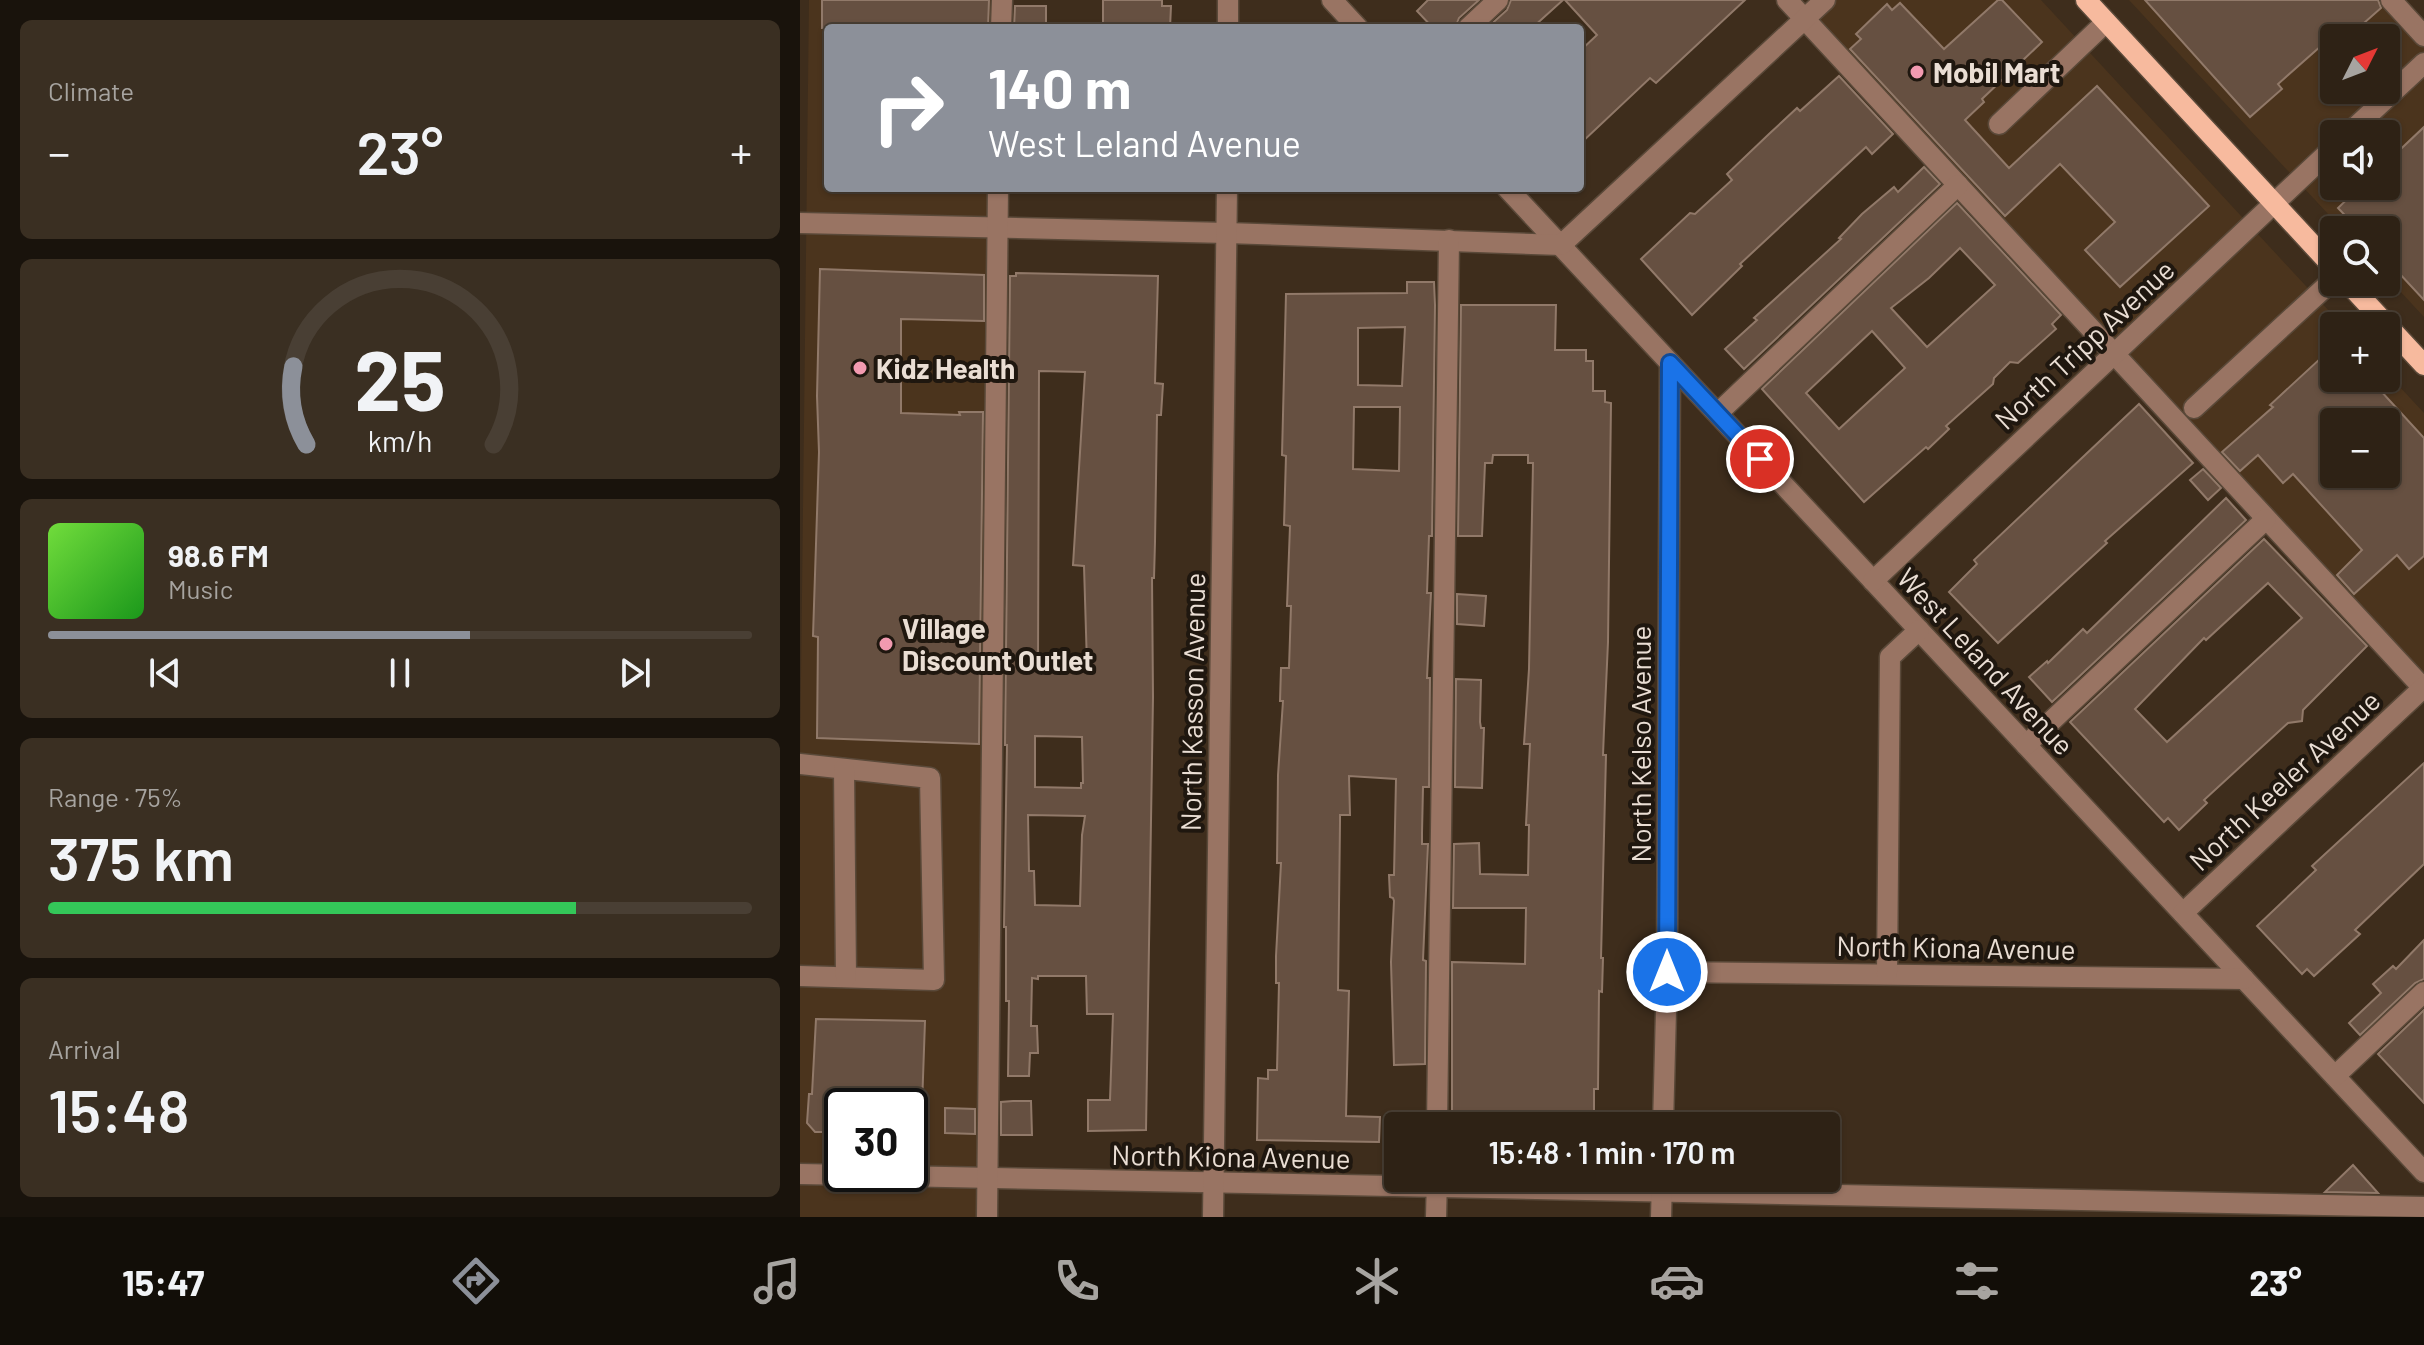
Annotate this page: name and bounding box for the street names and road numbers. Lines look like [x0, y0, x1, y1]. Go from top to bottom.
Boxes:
street label: North Tripp Avenue [1987, 252, 2181, 436]
street label: West Leland Avenue [1891, 560, 2081, 762]
street label: North Kasson Avenue [1173, 572, 1211, 832]
street label: North Kelso Avenue [1623, 625, 1657, 863]
street label: North Keeler Avenue [2182, 683, 2386, 877]
street label: North Kiona Avenue [1836, 928, 2076, 966]
street label: North Kiona Avenue [1111, 1137, 1351, 1175]

